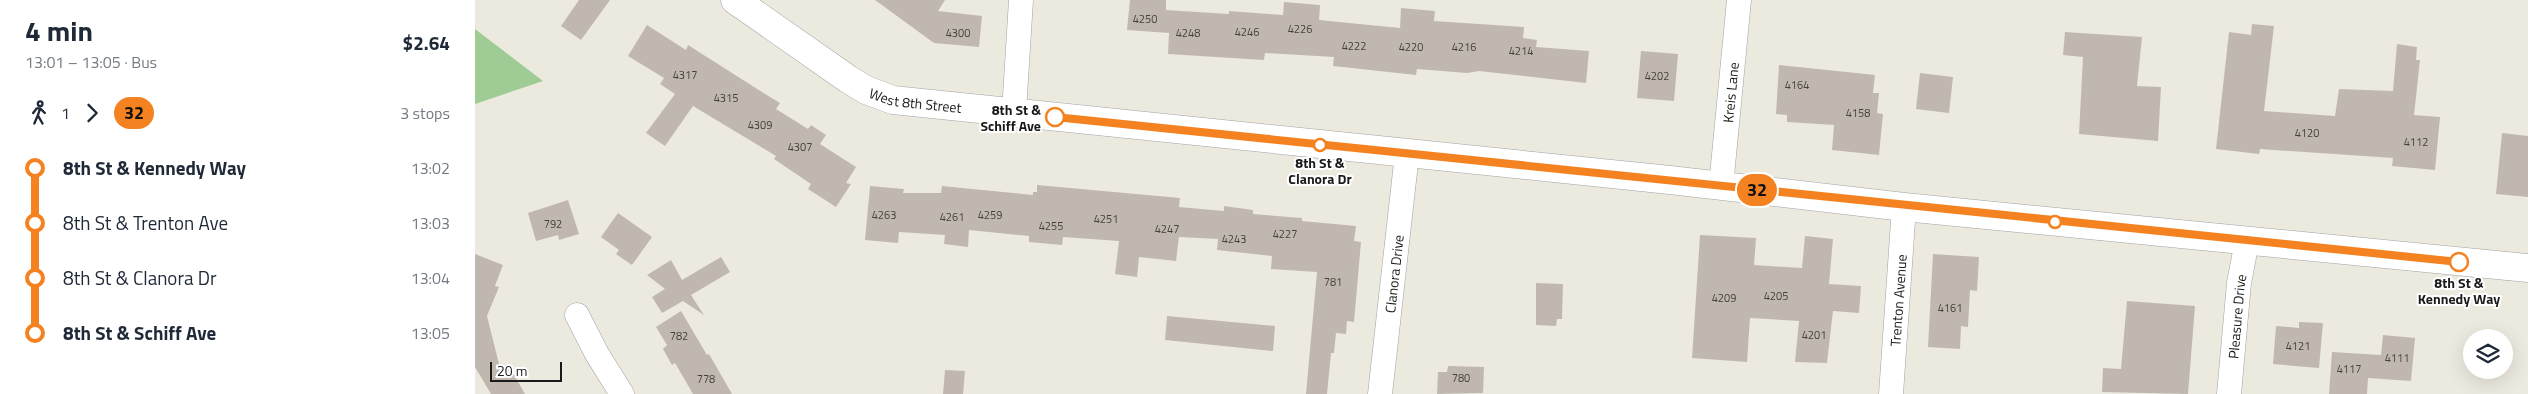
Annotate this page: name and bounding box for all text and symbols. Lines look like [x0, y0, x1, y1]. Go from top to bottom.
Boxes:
text: 4 min [25, 9, 93, 52]
house number: 4250 [1133, 11, 1157, 27]
house number: 4226 [1288, 21, 1312, 37]
house number: 4246 [1235, 24, 1259, 40]
house number: 4300 [946, 25, 970, 41]
house number: 4248 [1176, 25, 1200, 41]
text: $2.64 [403, 28, 450, 57]
house number: 4222 [1342, 38, 1366, 54]
house number: 4220 [1399, 39, 1423, 55]
house number: 4216 [1452, 39, 1476, 55]
house number: 4214 [1509, 43, 1533, 59]
text: 13:01 – 13:05 · Bus [25, 50, 157, 74]
street label: Kreis Lane [1717, 61, 1743, 124]
house number: 4317 [673, 67, 697, 83]
house number: 4202 [1645, 68, 1669, 84]
house number: 4164 [1785, 77, 1809, 93]
street label: West 8th Street [866, 82, 963, 118]
house number: 4315 [714, 90, 738, 106]
icon: walk [25, 99, 53, 127]
icon: forward [78, 99, 106, 127]
text: 32 [124, 99, 144, 126]
place label: 8th St & Schiff Ave [980, 99, 1041, 136]
text: 1 [61, 101, 70, 125]
text: 3 stops [400, 101, 450, 125]
house number: 4158 [1846, 105, 1870, 121]
marker: 8th St & Schiff Ave [1045, 107, 1065, 127]
house number: 4309 [748, 117, 772, 133]
house number: 4120 [2295, 125, 2319, 141]
house number: 4112 [2404, 134, 2428, 150]
marker: 8th St & Clanora Dr [1313, 138, 1327, 152]
house number: 4307 [788, 139, 812, 155]
place label: 8th St & Clanora Dr [1288, 152, 1352, 189]
text: 8th St & Kennedy Way [63, 153, 246, 182]
text: 13:02 [411, 156, 450, 180]
line badge: 32 [1735, 174, 1779, 206]
text: 32 [1747, 176, 1767, 203]
house number: 4263 [872, 207, 896, 223]
house number: 4259 [978, 207, 1002, 223]
text: 8th St & Trenton Ave [63, 208, 228, 237]
house number: 4261 [940, 209, 964, 225]
text: 13:03 [411, 211, 450, 235]
house number: 4251 [1094, 211, 1118, 227]
unlabelled marker [2048, 215, 2062, 229]
house number: 792 [544, 216, 562, 232]
house number: 4255 [1039, 218, 1063, 234]
house number: 4247 [1155, 221, 1179, 237]
house number: 4227 [1273, 226, 1297, 242]
house number: 4243 [1222, 231, 1246, 247]
street label: Clanora Drive [1379, 234, 1408, 314]
marker: 8th St & Kennedy Way [2449, 252, 2469, 272]
street label: Trenton Avenue [1884, 253, 1911, 347]
text: 8th St & Clanora Dr [63, 263, 217, 292]
text: 13:04 [411, 266, 450, 290]
street label: Pleasure Drive [2222, 272, 2251, 360]
place label: 8th St & Kennedy Way [2418, 272, 2500, 309]
house number: 781 [1324, 274, 1342, 290]
house number: 4205 [1764, 288, 1788, 304]
house number: 4209 [1712, 290, 1736, 306]
house number: 4161 [1938, 300, 1962, 316]
text: 8th St & Schiff Ave [63, 318, 216, 347]
text: 13:05 [411, 321, 450, 345]
house number: 4201 [1802, 327, 1826, 343]
house number: 782 [670, 328, 688, 344]
map controls [2463, 329, 2513, 379]
button: layers [2463, 329, 2513, 379]
house number: 4121 [2286, 338, 2310, 354]
house number: 4111 [2385, 350, 2409, 366]
scale bar [490, 359, 563, 382]
text: 20 m [497, 360, 527, 381]
house number: 4117 [2337, 361, 2361, 377]
house number: 780 [1452, 370, 1470, 386]
house number: 778 [697, 371, 715, 387]

